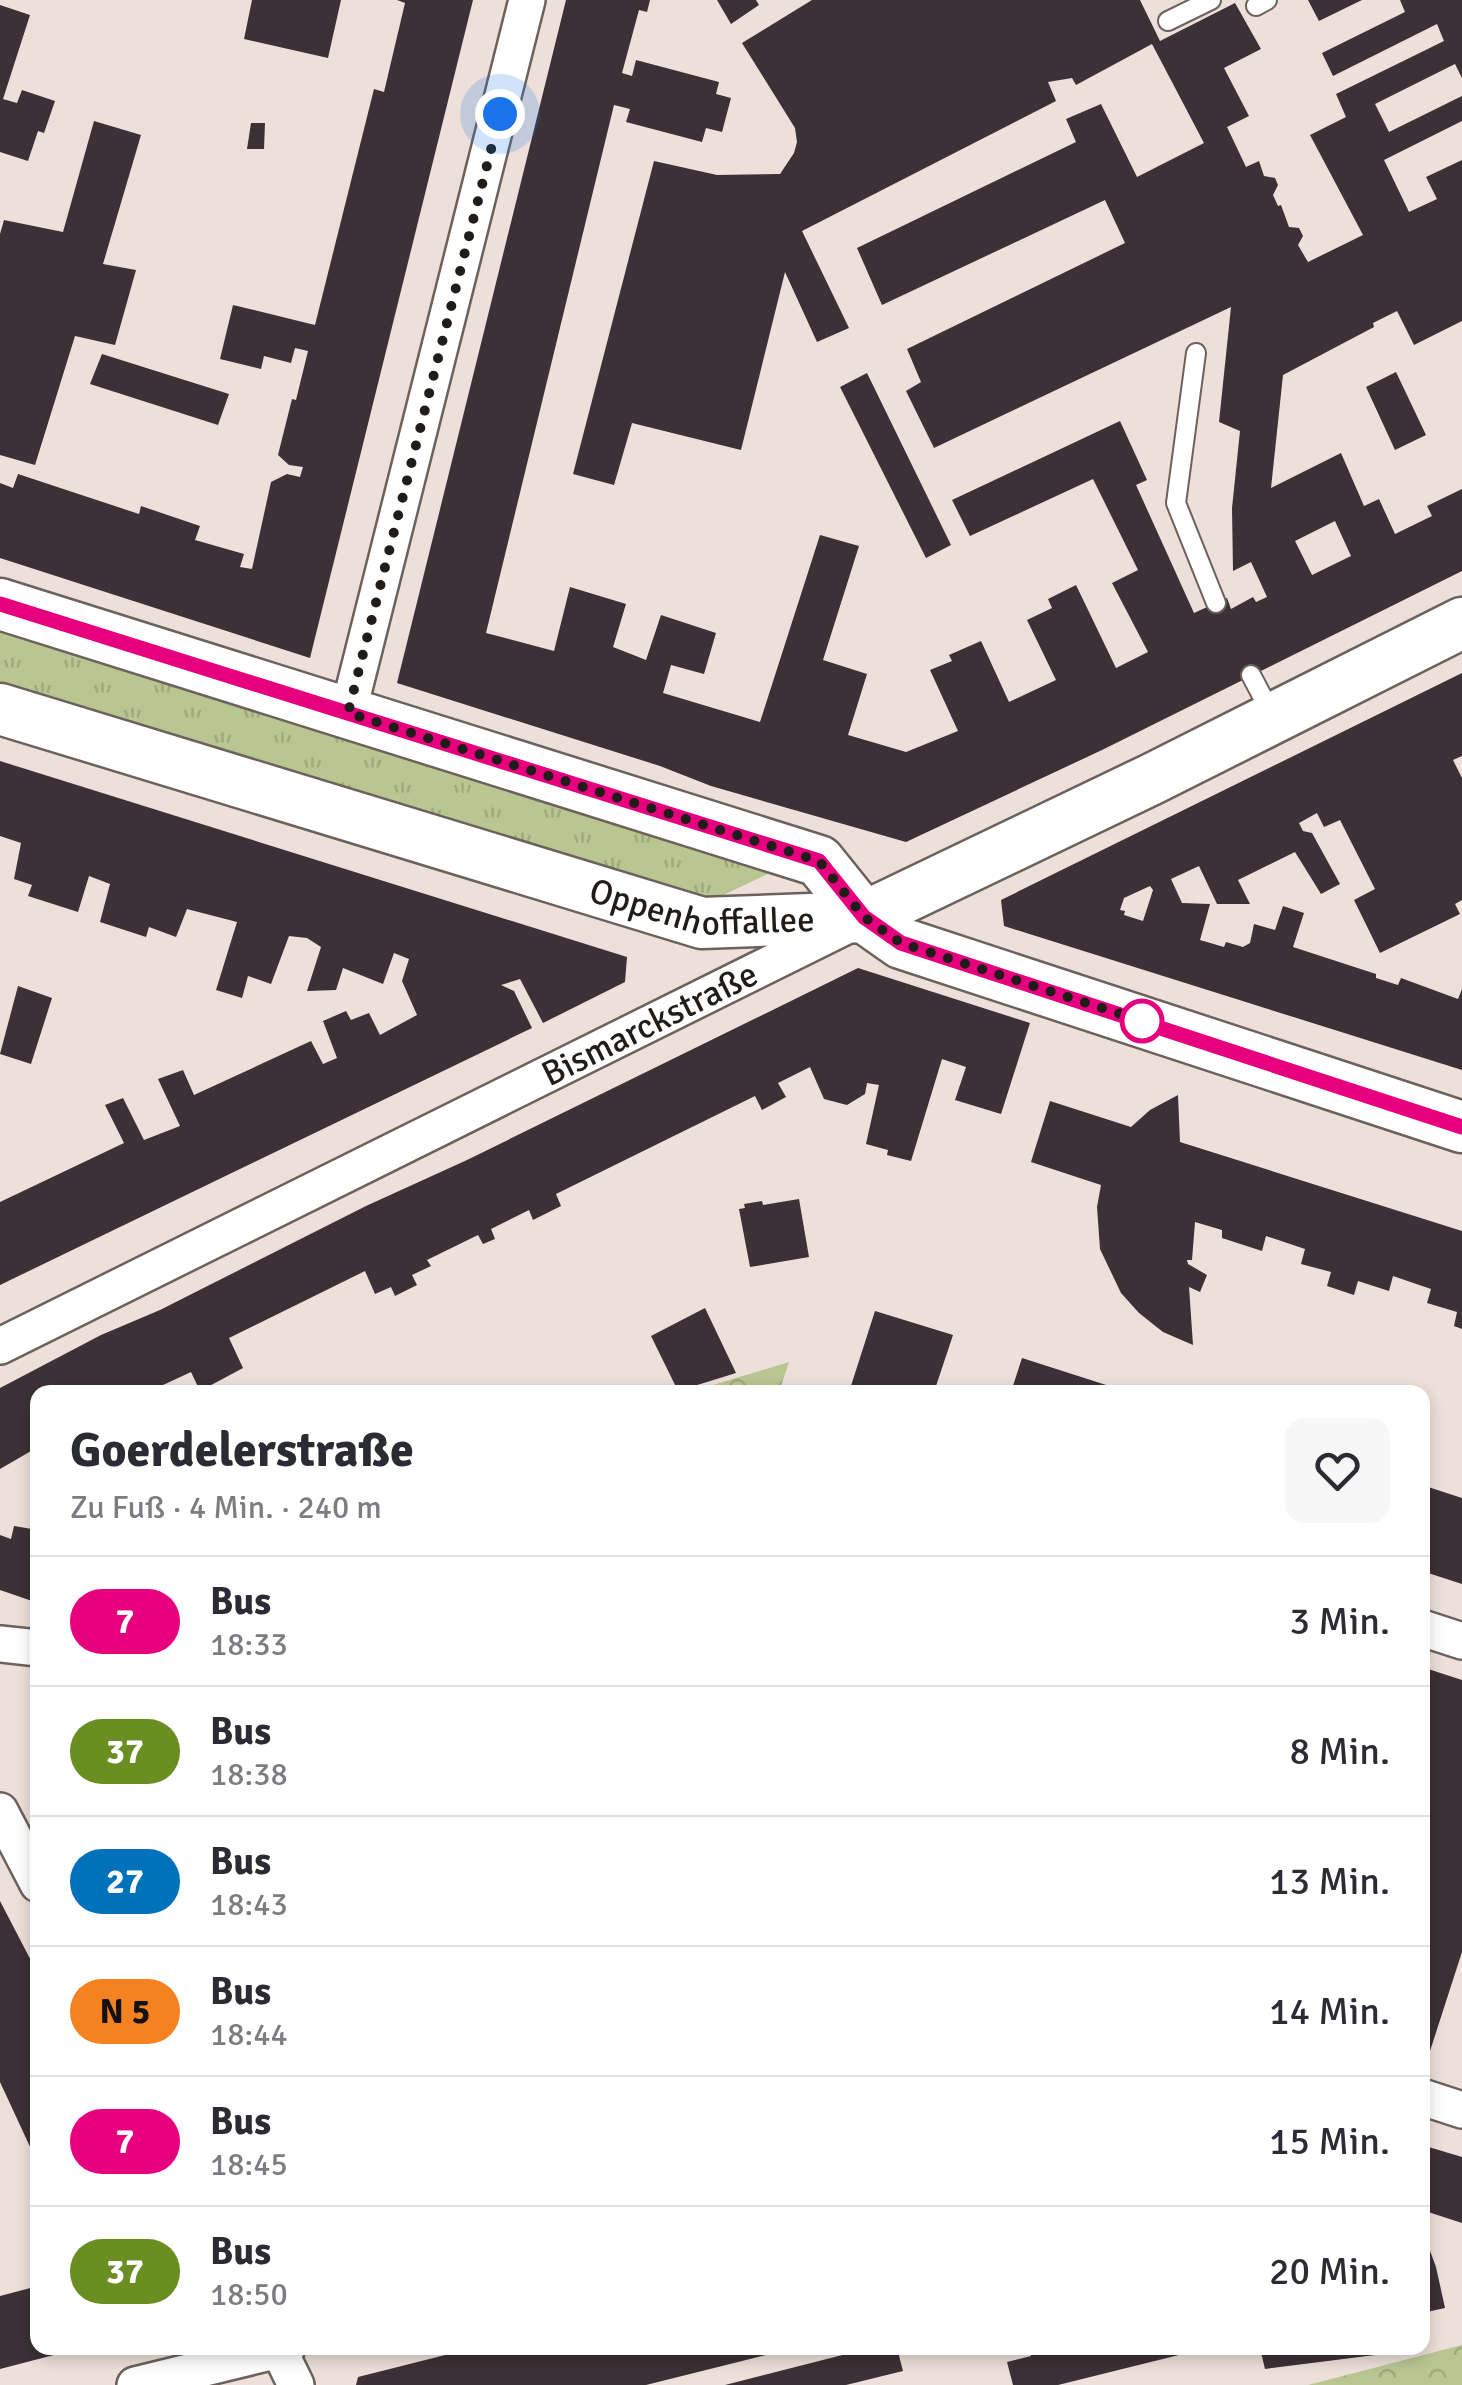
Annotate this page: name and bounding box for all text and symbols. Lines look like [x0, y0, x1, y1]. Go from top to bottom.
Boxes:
your location [475, 89, 525, 139]
street label: Oppenhoffallee [584, 869, 815, 945]
street label: Bismarckstraße [535, 952, 765, 1096]
unlabelled marker [1121, 1000, 1163, 1042]
button: heart [1285, 1418, 1390, 1523]
text: Goerdelerstraße [70, 1421, 414, 1480]
text: Zu Fuß · 4 Min. · 240 m [70, 1488, 382, 1527]
text: Bus [210, 1578, 271, 1625]
text: 3 Min. [1289, 1598, 1390, 1645]
text: 7 [116, 1600, 134, 1643]
text: 18:33 [210, 1625, 288, 1664]
text: Bus [210, 1708, 271, 1755]
text: 8 Min. [1289, 1728, 1390, 1775]
text: 37 [106, 1730, 144, 1773]
text: 18:38 [210, 1755, 288, 1794]
text: Bus [210, 1838, 271, 1885]
text: 13 Min. [1269, 1858, 1390, 1905]
text: 27 [106, 1860, 144, 1903]
text: 18:43 [210, 1885, 288, 1924]
text: Bus [210, 1968, 271, 2015]
text: 14 Min. [1269, 1988, 1390, 2035]
text: N 5 [100, 1990, 150, 2033]
text: 18:44 [210, 2015, 288, 2054]
text: Bus [210, 2098, 271, 2145]
text: 15 Min. [1269, 2118, 1390, 2165]
text: 7 [116, 2120, 134, 2163]
text: 18:45 [210, 2145, 288, 2184]
text: Bus [210, 2228, 271, 2275]
text: 20 Min. [1269, 2248, 1390, 2295]
text: 37 [106, 2250, 144, 2293]
text: 18:50 [210, 2275, 288, 2314]

